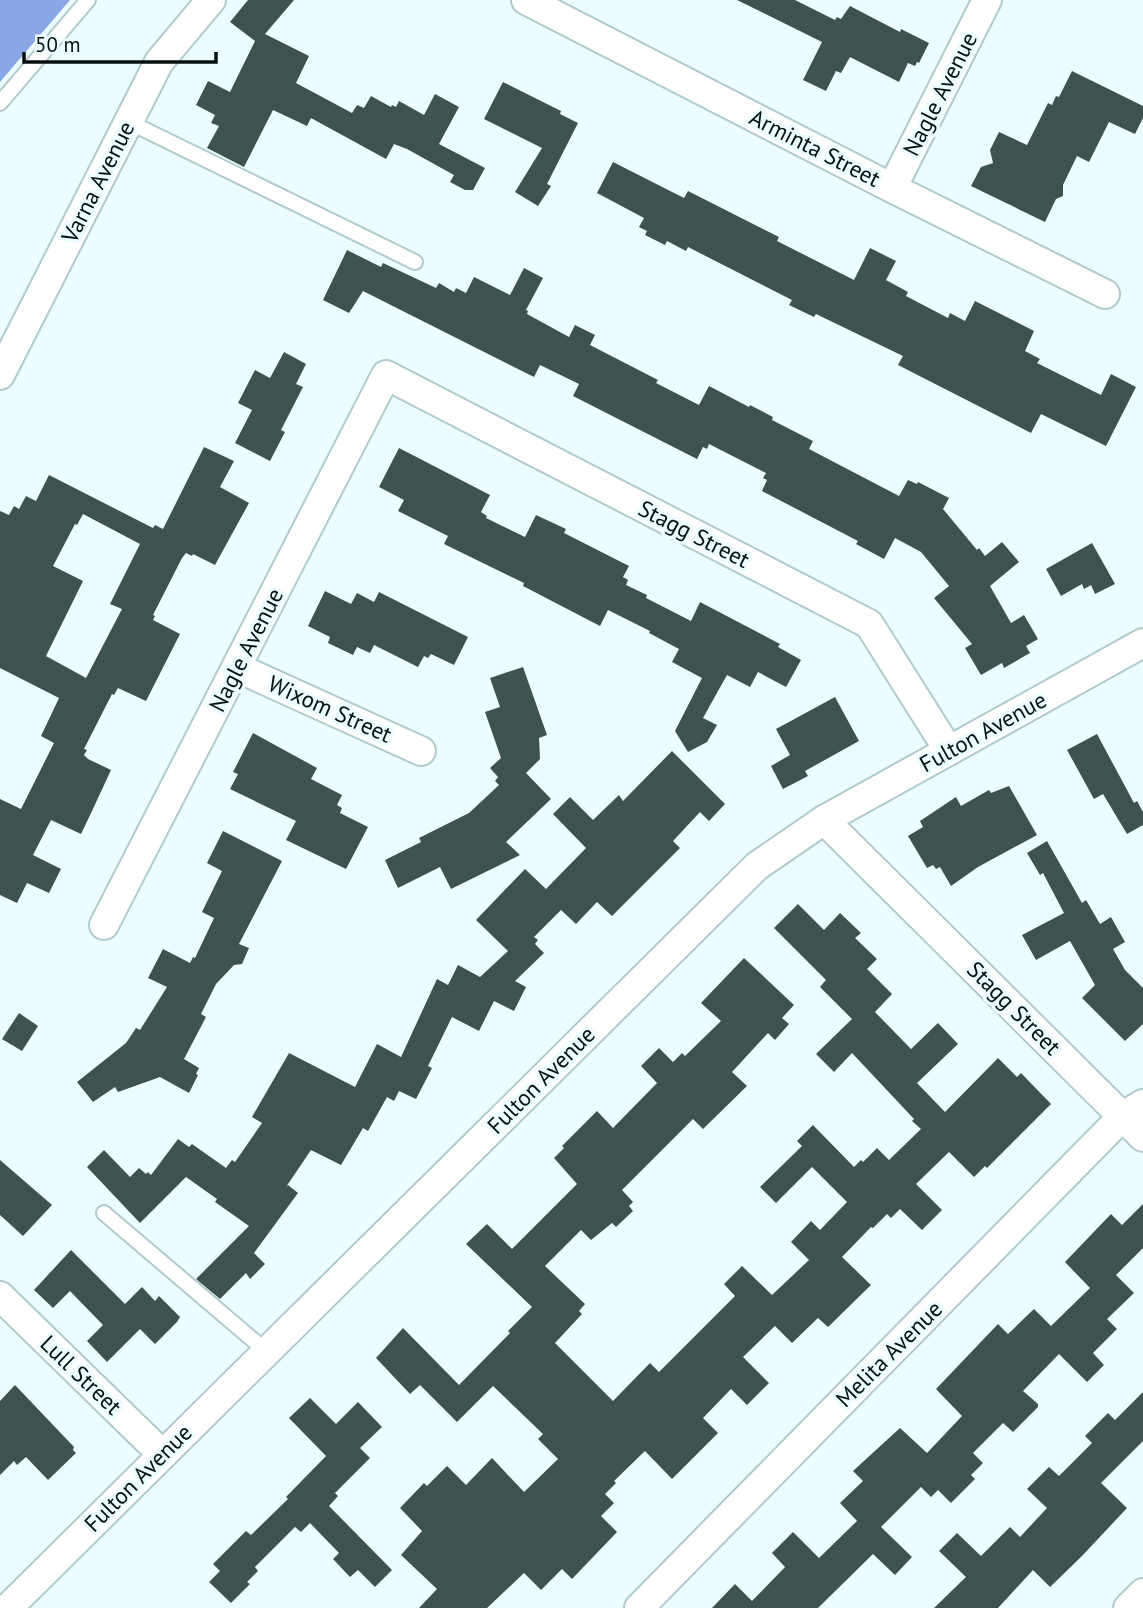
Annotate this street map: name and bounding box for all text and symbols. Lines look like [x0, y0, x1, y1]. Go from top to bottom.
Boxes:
scale bar [24, 21, 217, 65]
street label: Nagle Avenue [896, 27, 983, 160]
text: 50 m [35, 31, 81, 58]
street label: Arminta Street [745, 102, 886, 193]
street label: Varna Avenue [54, 116, 141, 248]
street label: Stagg Street [634, 493, 755, 574]
street label: Nagle Avenue [202, 583, 289, 716]
street label: Wixom Street [264, 668, 397, 749]
street label: Fulton Avenue [914, 685, 1051, 778]
street label: Stagg Street [961, 955, 1068, 1061]
street label: Fulton Avenue [481, 1020, 601, 1140]
street label: Melita Avenue [829, 1294, 948, 1413]
street label: Lull Street [35, 1329, 128, 1421]
street label: Fulton Avenue [78, 1418, 198, 1538]

